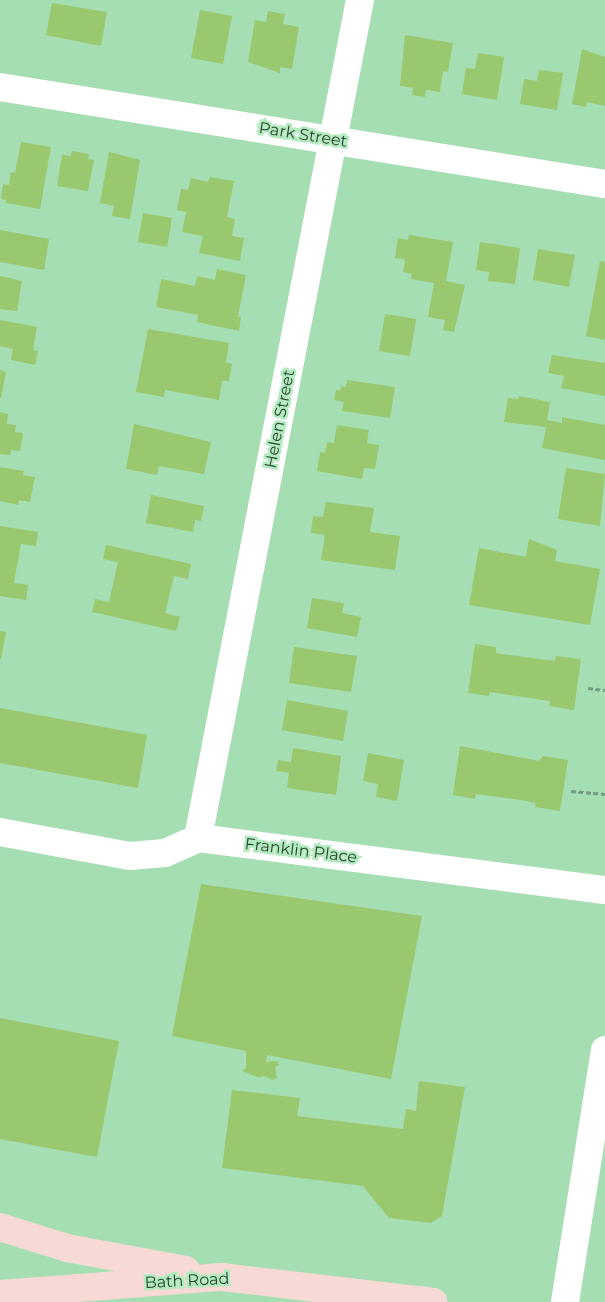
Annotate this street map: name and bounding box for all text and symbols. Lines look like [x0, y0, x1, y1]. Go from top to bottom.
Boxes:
street label: Park Street [257, 119, 349, 151]
street label: Helen Street [261, 368, 299, 470]
street label: Franklin Place [244, 835, 358, 867]
street label: Bath Road [144, 1269, 230, 1293]

